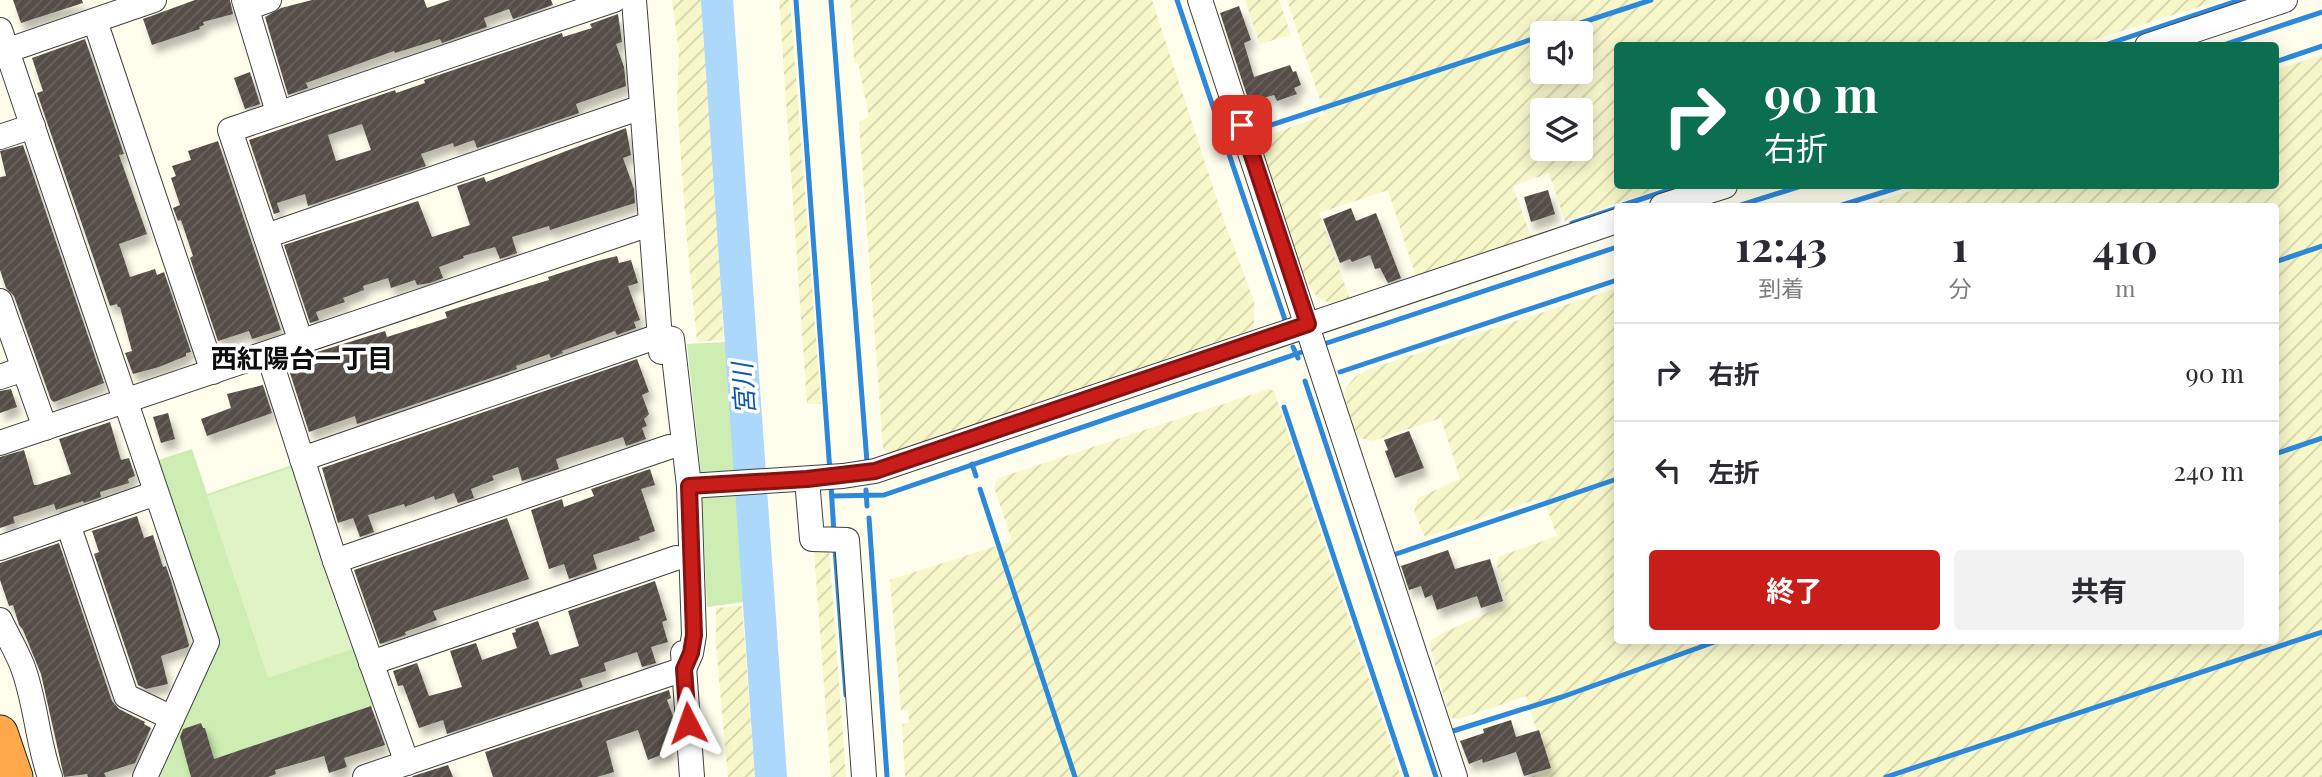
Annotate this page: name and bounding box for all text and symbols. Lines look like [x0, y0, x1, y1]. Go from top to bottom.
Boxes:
map controls [1530, 21, 1593, 161]
button: sound [1530, 21, 1593, 84]
text: 90 m [1764, 60, 1878, 125]
icon: right [1649, 70, 1740, 161]
pin [1212, 95, 1272, 155]
button: layers [1530, 98, 1593, 161]
icon: arrive [1223, 106, 1261, 144]
text: 右折 [1764, 125, 1828, 168]
text: 12:43 [1735, 217, 1827, 273]
text: 1 [1952, 217, 1968, 273]
text: 410 [2093, 219, 2158, 275]
text: 到着 [1758, 272, 1804, 303]
text: 分 [1948, 272, 1971, 303]
text: m [2115, 272, 2135, 303]
district label: 西紅陽台一丁目 [211, 340, 393, 375]
icon: right [1649, 353, 1687, 391]
text: 90 m [2186, 355, 2244, 390]
text: 右折 [1708, 356, 1760, 391]
water label: 宮川 [723, 359, 762, 416]
icon: left [1649, 451, 1687, 489]
text: 240 m [2174, 453, 2244, 488]
text: 左折 [1708, 454, 1760, 489]
button: 終了 [1649, 550, 1940, 630]
button: 共有 [1954, 550, 2244, 630]
position arrow [651, 686, 725, 760]

